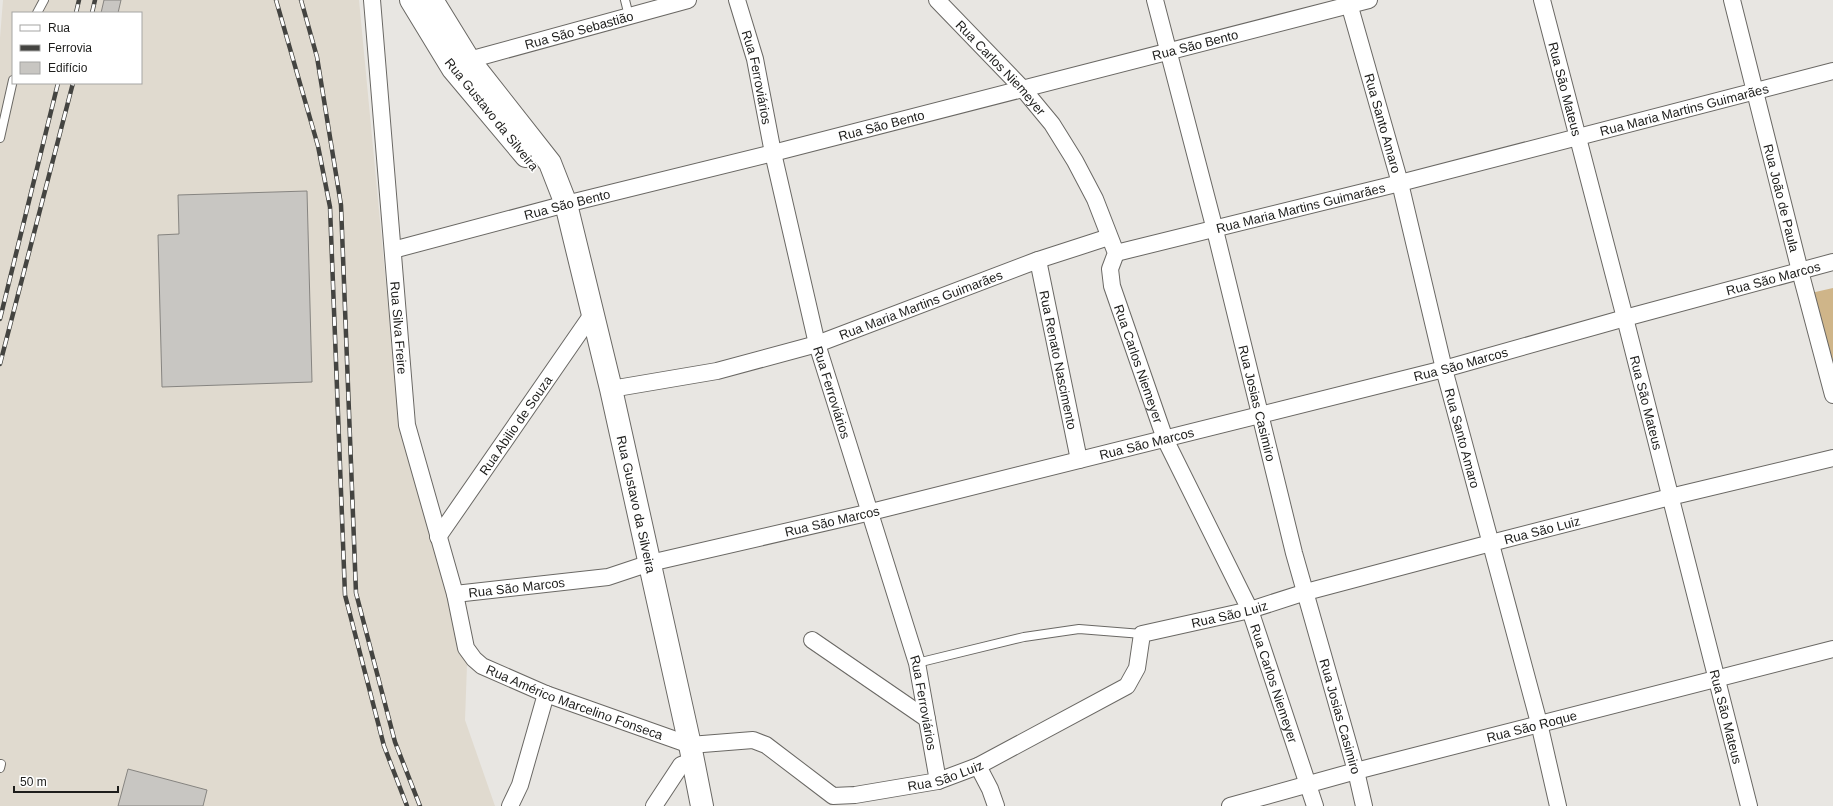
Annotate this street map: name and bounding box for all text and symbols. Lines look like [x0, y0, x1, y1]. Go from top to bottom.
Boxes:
street label: Rua São Sebastião [523, 8, 635, 52]
legend [12, 12, 142, 84]
street label: Rua Carlos Niemeyer [953, 17, 1049, 119]
text: Rua [48, 21, 70, 35]
street label: Rua São Bento [1151, 27, 1240, 63]
street label: Rua Ferroviários [739, 28, 774, 126]
street label: Rua São Mateus [1545, 40, 1584, 138]
text: Ferrovia [48, 41, 92, 55]
street label: Rua Gustavo da Silveira [442, 55, 542, 174]
text: Edifício [48, 61, 88, 75]
street label: Rua Santo Amaro [1361, 72, 1404, 175]
street label: Rua Maria Martins Guimarães [1598, 81, 1771, 139]
street label: Rua São Bento [837, 107, 926, 144]
street label: Rua João de Paula [1760, 142, 1802, 254]
street label: Rua Maria Martins Guimarães [1215, 180, 1387, 236]
street label: Rua São Bento [523, 186, 612, 223]
street label: Rua São Marcos [1724, 259, 1822, 298]
street label: Rua Maria Martins Guimarães [837, 267, 1005, 343]
street label: Rua Silva Freire [387, 281, 410, 375]
street label: Rua Renato Nascimento [1036, 289, 1080, 431]
street label: Rua Carlos Niemeyer [1111, 303, 1166, 426]
street label: Rua Ferroviários [810, 344, 853, 441]
street label: Rua Josias Casimiro [1235, 344, 1278, 463]
street label: Rua São Marcos [1412, 344, 1510, 384]
street label: Rua São Mateus [1627, 354, 1665, 452]
street label: Rua Abilio de Souza [476, 372, 556, 478]
street label: Rua Santo Amaro [1442, 387, 1483, 490]
street label: Rua São Marcos [1098, 425, 1196, 463]
street label: Rua Gustavo da Silveira [614, 434, 659, 575]
street label: Rua São Marcos [783, 503, 882, 540]
street label: Rua São Luiz [1503, 513, 1582, 547]
street label: Rua São Marcos [468, 575, 566, 600]
street label: Rua São Luiz [1190, 598, 1270, 631]
street label: Rua Carlos Niemeyer [1247, 622, 1301, 745]
street label: Rua Ferroviários [907, 653, 939, 752]
street label: Rua Josias Casimiro [1316, 657, 1363, 776]
street label: Rua Américo Marcelino Fonseca [484, 662, 666, 743]
street label: Rua São Mateus [1707, 668, 1745, 766]
street label: Rua São Roque [1485, 708, 1578, 745]
street label: Rua São Luiz [907, 758, 986, 794]
scale bar [14, 768, 118, 794]
text: 50 m [20, 775, 47, 789]

